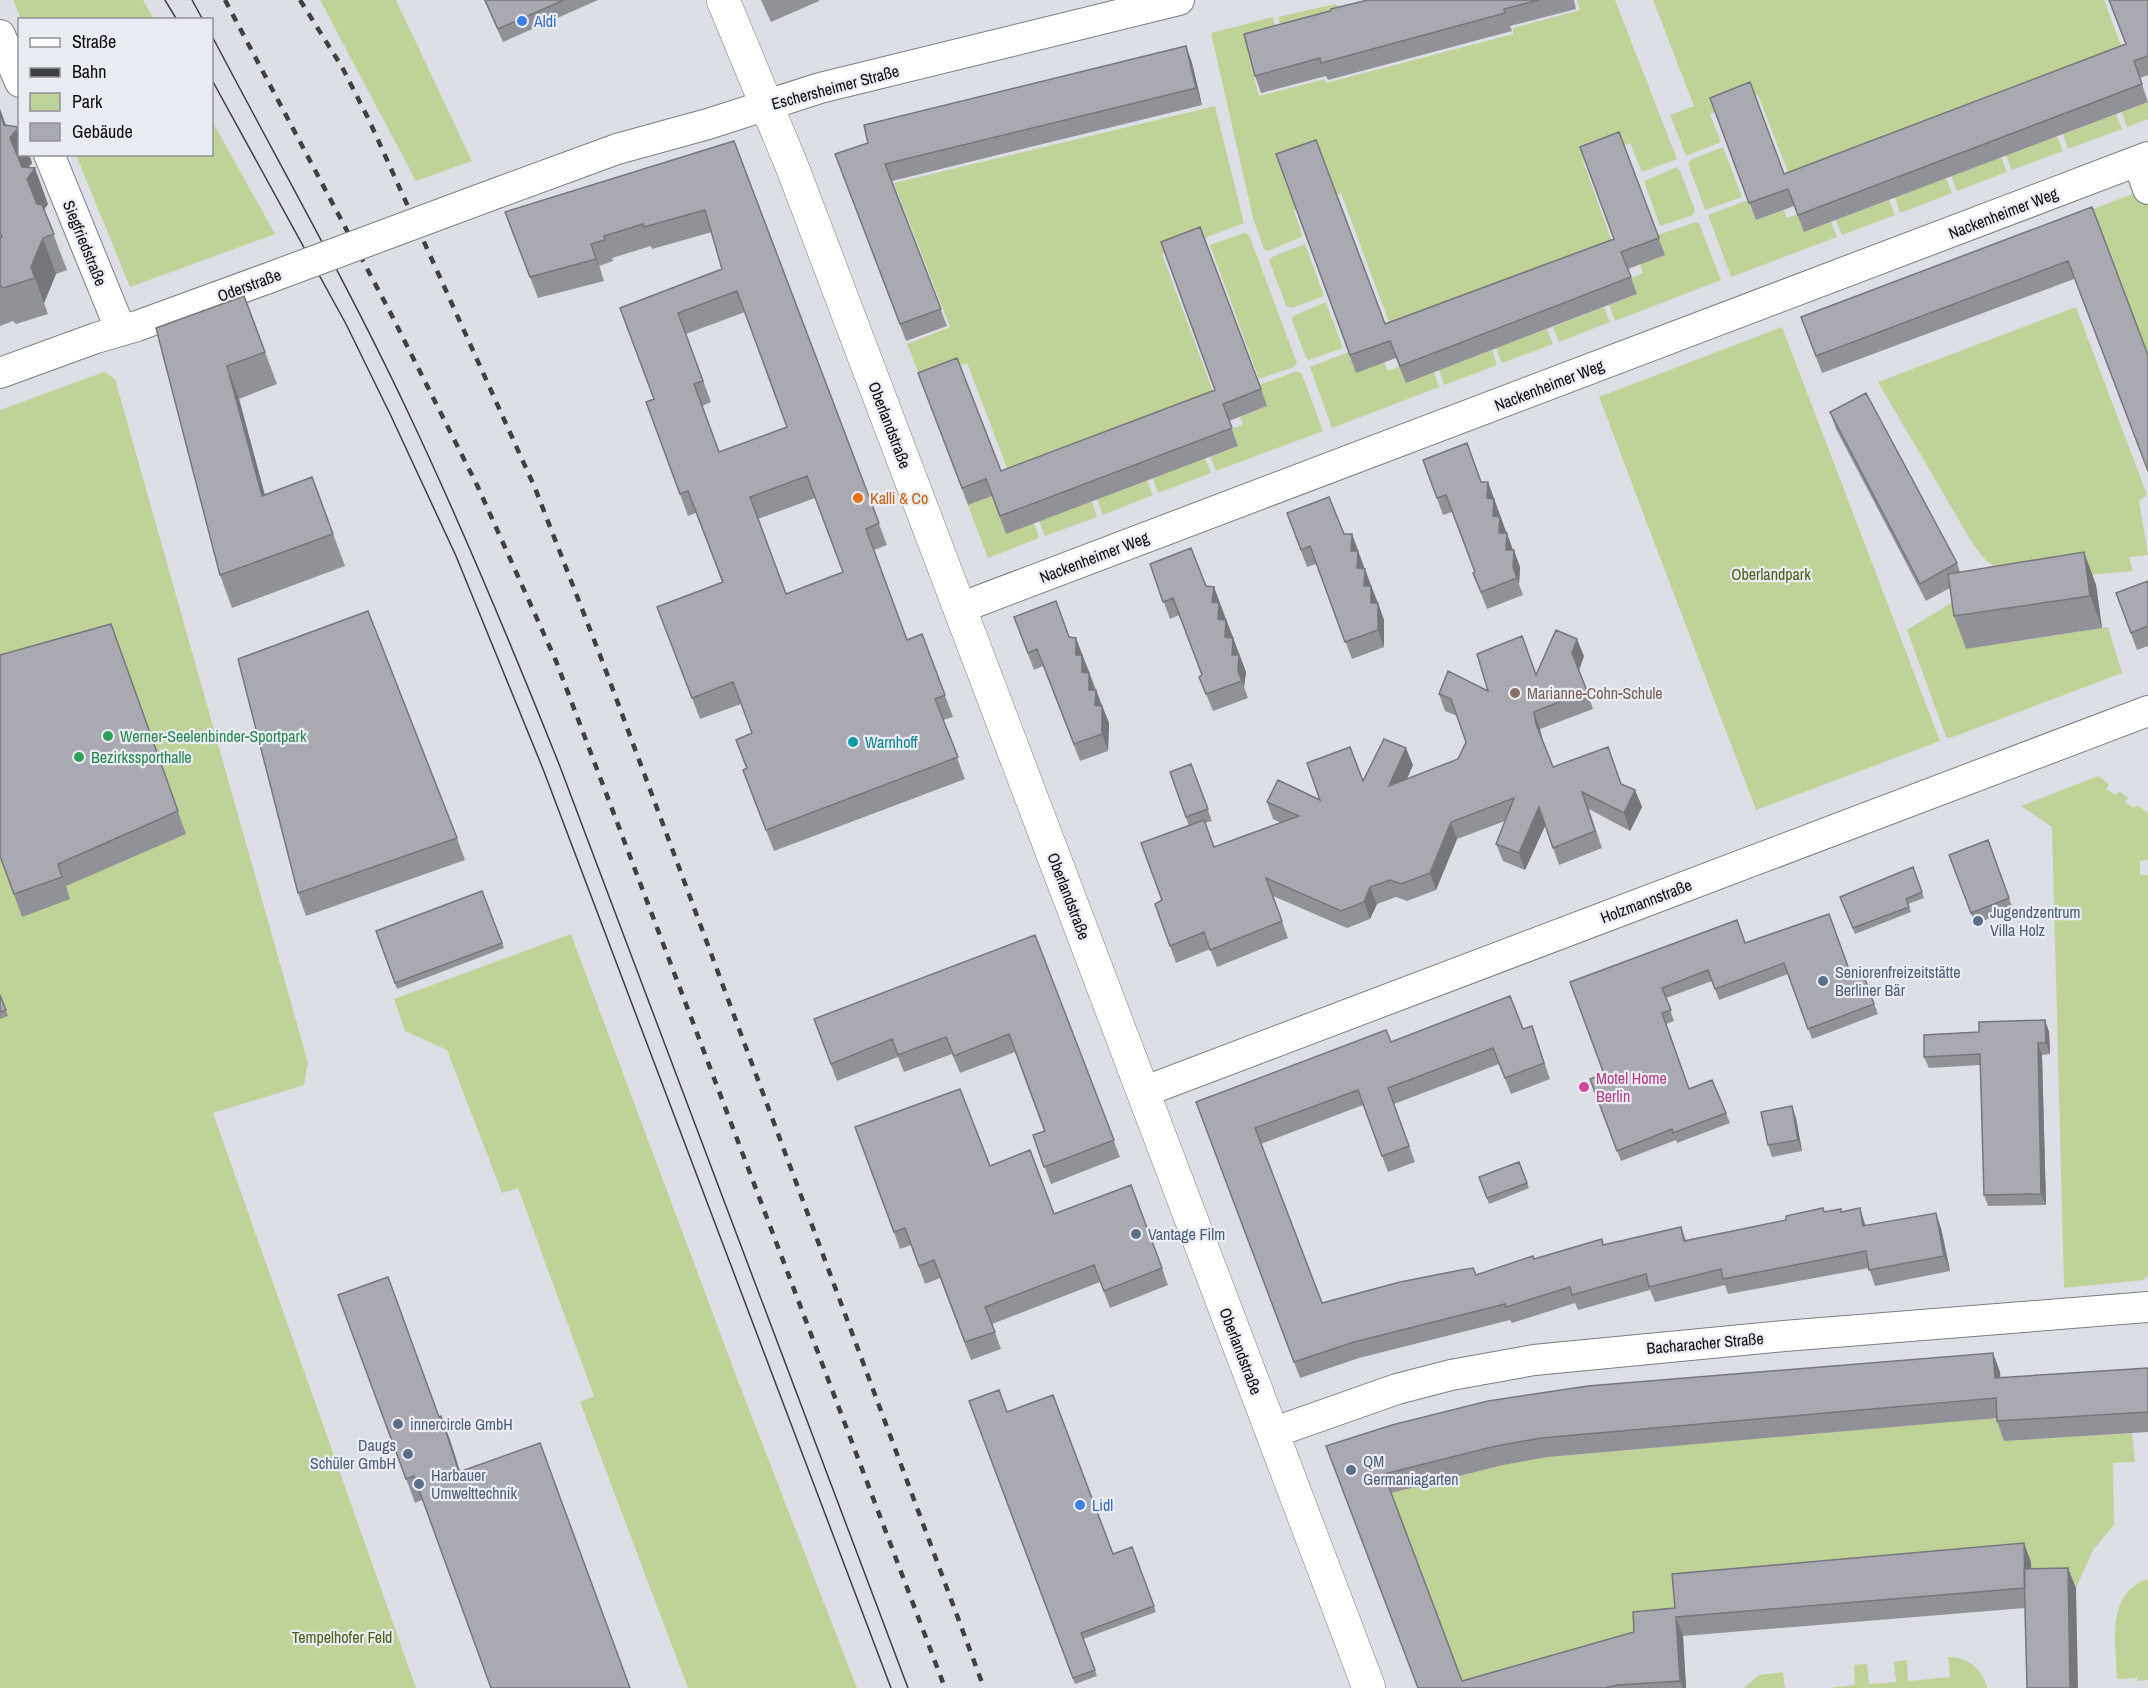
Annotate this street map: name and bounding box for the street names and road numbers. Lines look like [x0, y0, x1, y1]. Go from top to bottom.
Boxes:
street label: Eschersheimer Straße [769, 59, 901, 115]
street label: Nackenheimer Weg [1945, 182, 2062, 244]
street label: Siegfriedstraße [58, 197, 112, 289]
street label: Oderstraße [214, 263, 284, 307]
street label: Nackenheimer Weg [1491, 354, 1608, 416]
street label: Oberlandstraße [863, 379, 917, 471]
street label: Nackenheimer Weg [1036, 526, 1153, 588]
street label: Oberlandstraße [1042, 850, 1096, 942]
street label: Holzmannstraße [1597, 873, 1695, 929]
street label: Oberlandstraße [1214, 1305, 1268, 1397]
street label: Bacharacher Straße [1646, 1327, 1764, 1359]

